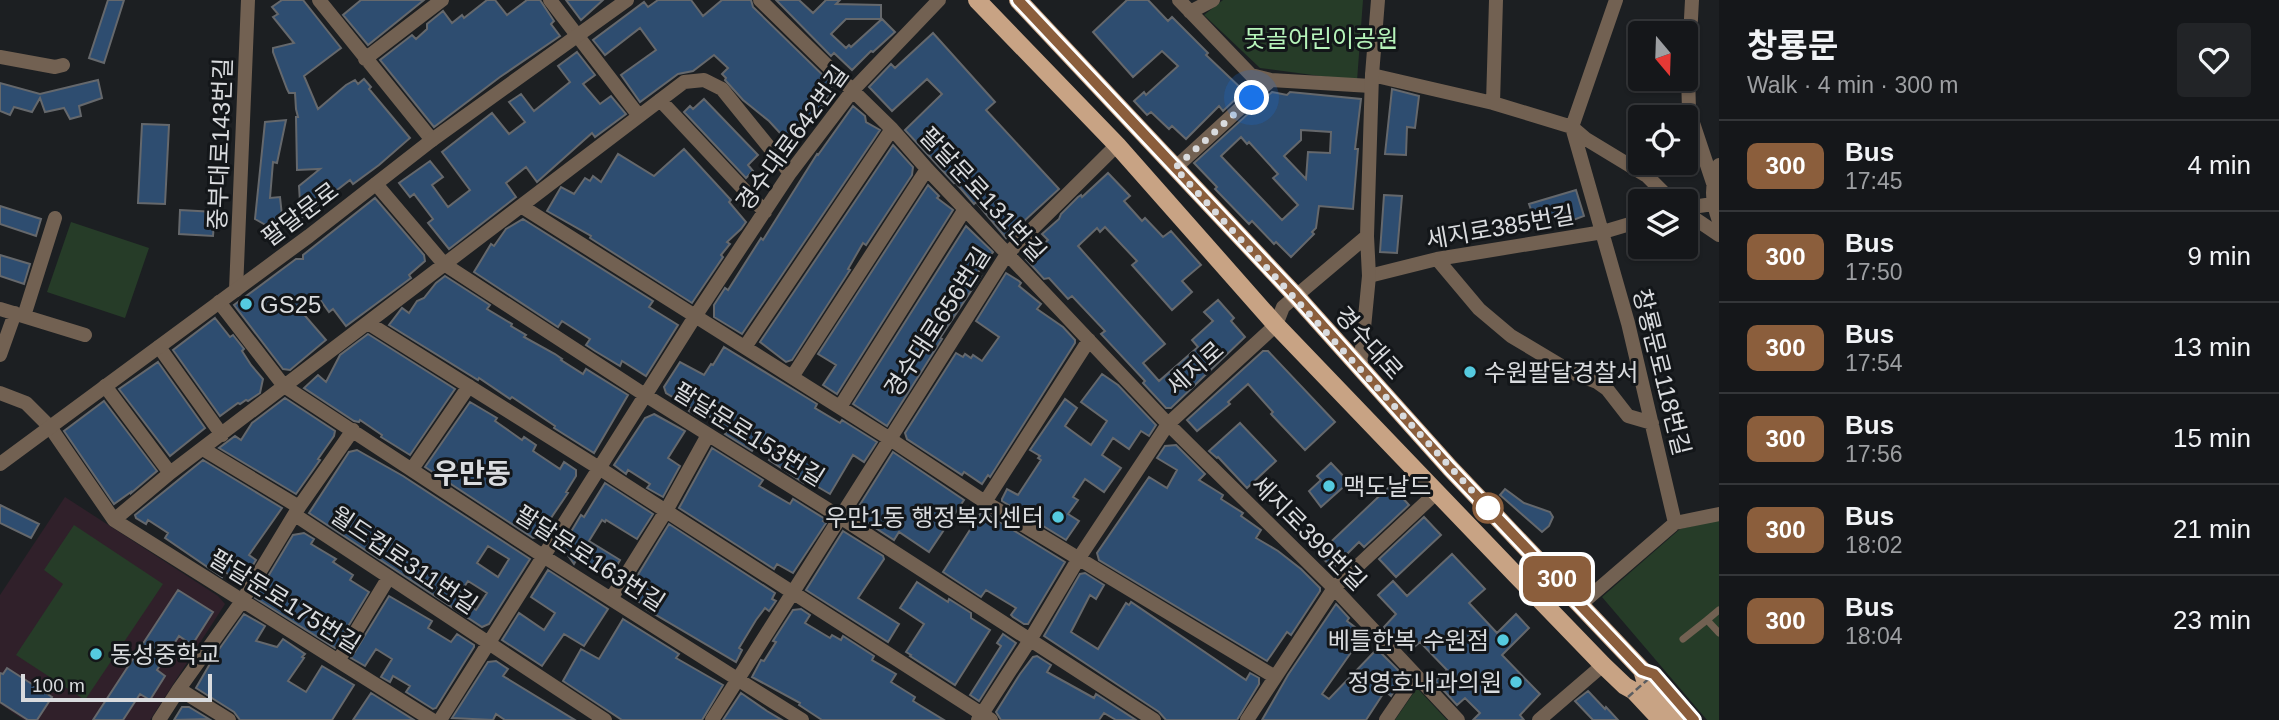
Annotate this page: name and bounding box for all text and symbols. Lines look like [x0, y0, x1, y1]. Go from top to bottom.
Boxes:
north arrow [1628, 21, 1698, 91]
map controls [1628, 21, 1698, 259]
button: heart [2177, 23, 2251, 97]
park label: 못골어린이공원 [1244, 25, 1398, 52]
text: 창룡문 [1747, 27, 1838, 64]
street label: 중부대로143번길 [203, 57, 237, 231]
street label: 경수대로642번길 [730, 60, 854, 216]
text: Walk · 4 min · 300 m [1747, 72, 1958, 98]
your location [1234, 80, 1269, 115]
button: locate [1628, 105, 1698, 175]
street label: 팔달문로131번길 [914, 122, 1052, 266]
text: Bus [1845, 137, 1894, 167]
text: 4 min [2187, 150, 2251, 180]
text: 300 [1765, 152, 1806, 179]
text: 17:45 [1845, 168, 1903, 194]
street label: 팔달문로 [257, 177, 343, 251]
button: layers [1628, 189, 1698, 259]
street label: 세지로385번길 [1424, 201, 1576, 253]
text: Bus [1845, 228, 1894, 258]
text: 9 min [2187, 241, 2251, 271]
street label: 경수대로656번길 [879, 242, 995, 402]
text: 300 [1765, 243, 1806, 270]
text: 17:50 [1845, 259, 1903, 285]
street label: 창룡문로118번길 [1628, 286, 1696, 458]
place label: GS25 [260, 291, 321, 318]
marker: GS25 [238, 296, 254, 312]
street label: 경수대로 [1329, 301, 1409, 385]
text: Bus [1845, 319, 1894, 349]
text: 13 min [2173, 332, 2251, 362]
text: 300 [1765, 334, 1806, 361]
street label: 세지로 [1161, 336, 1229, 400]
text: 17:54 [1845, 350, 1903, 376]
place label: 수원팔달경찰서 [1484, 359, 1639, 386]
marker: 수원팔달경찰서 [1462, 364, 1478, 380]
street label: 팔달문로153번길 [669, 377, 829, 491]
text: Bus [1845, 410, 1894, 440]
text: 15 min [2173, 423, 2251, 453]
text: 300 [1765, 425, 1806, 452]
text: 17:56 [1845, 441, 1903, 467]
district label: 우만동 [433, 458, 511, 489]
street label: 세지로399번길 [1246, 470, 1372, 596]
place label: 맥도날드 [1343, 473, 1431, 500]
marker: 맥도날드 [1321, 478, 1337, 494]
unlabelled marker [1473, 493, 1503, 523]
street label: 팔달문로163번길 [510, 500, 670, 616]
street label: 월드컵로311번길 [326, 501, 482, 619]
text: Bus [1845, 501, 1894, 531]
place label: 우만1동 행정복지센터 [825, 504, 1044, 531]
marker: 우만1동 행정복지센터 [1050, 509, 1066, 525]
text: 21 min [2173, 514, 2251, 544]
text: 300 [1765, 516, 1806, 543]
text: 18:02 [1845, 532, 1903, 558]
street label: 팔달문로175번길 [205, 544, 365, 658]
line badge: 300 [1517, 556, 1597, 602]
text: 300 [1537, 565, 1577, 592]
text: Bus [1845, 592, 1894, 622]
text: 23 min [2173, 605, 2251, 635]
text: 300 [1765, 607, 1806, 634]
text: 18:04 [1845, 623, 1903, 649]
place label: 베틀한복 수원점 [1328, 627, 1489, 654]
marker: 베틀한복 수원점 [1495, 632, 1511, 648]
place label: 동성중학교 [110, 641, 220, 668]
marker: 동성중학교 [88, 646, 104, 662]
place label: 정영호내과의원 [1347, 669, 1502, 696]
scale bar [21, 671, 212, 703]
marker: 정영호내과의원 [1508, 674, 1524, 690]
text: 100 m [32, 675, 85, 696]

